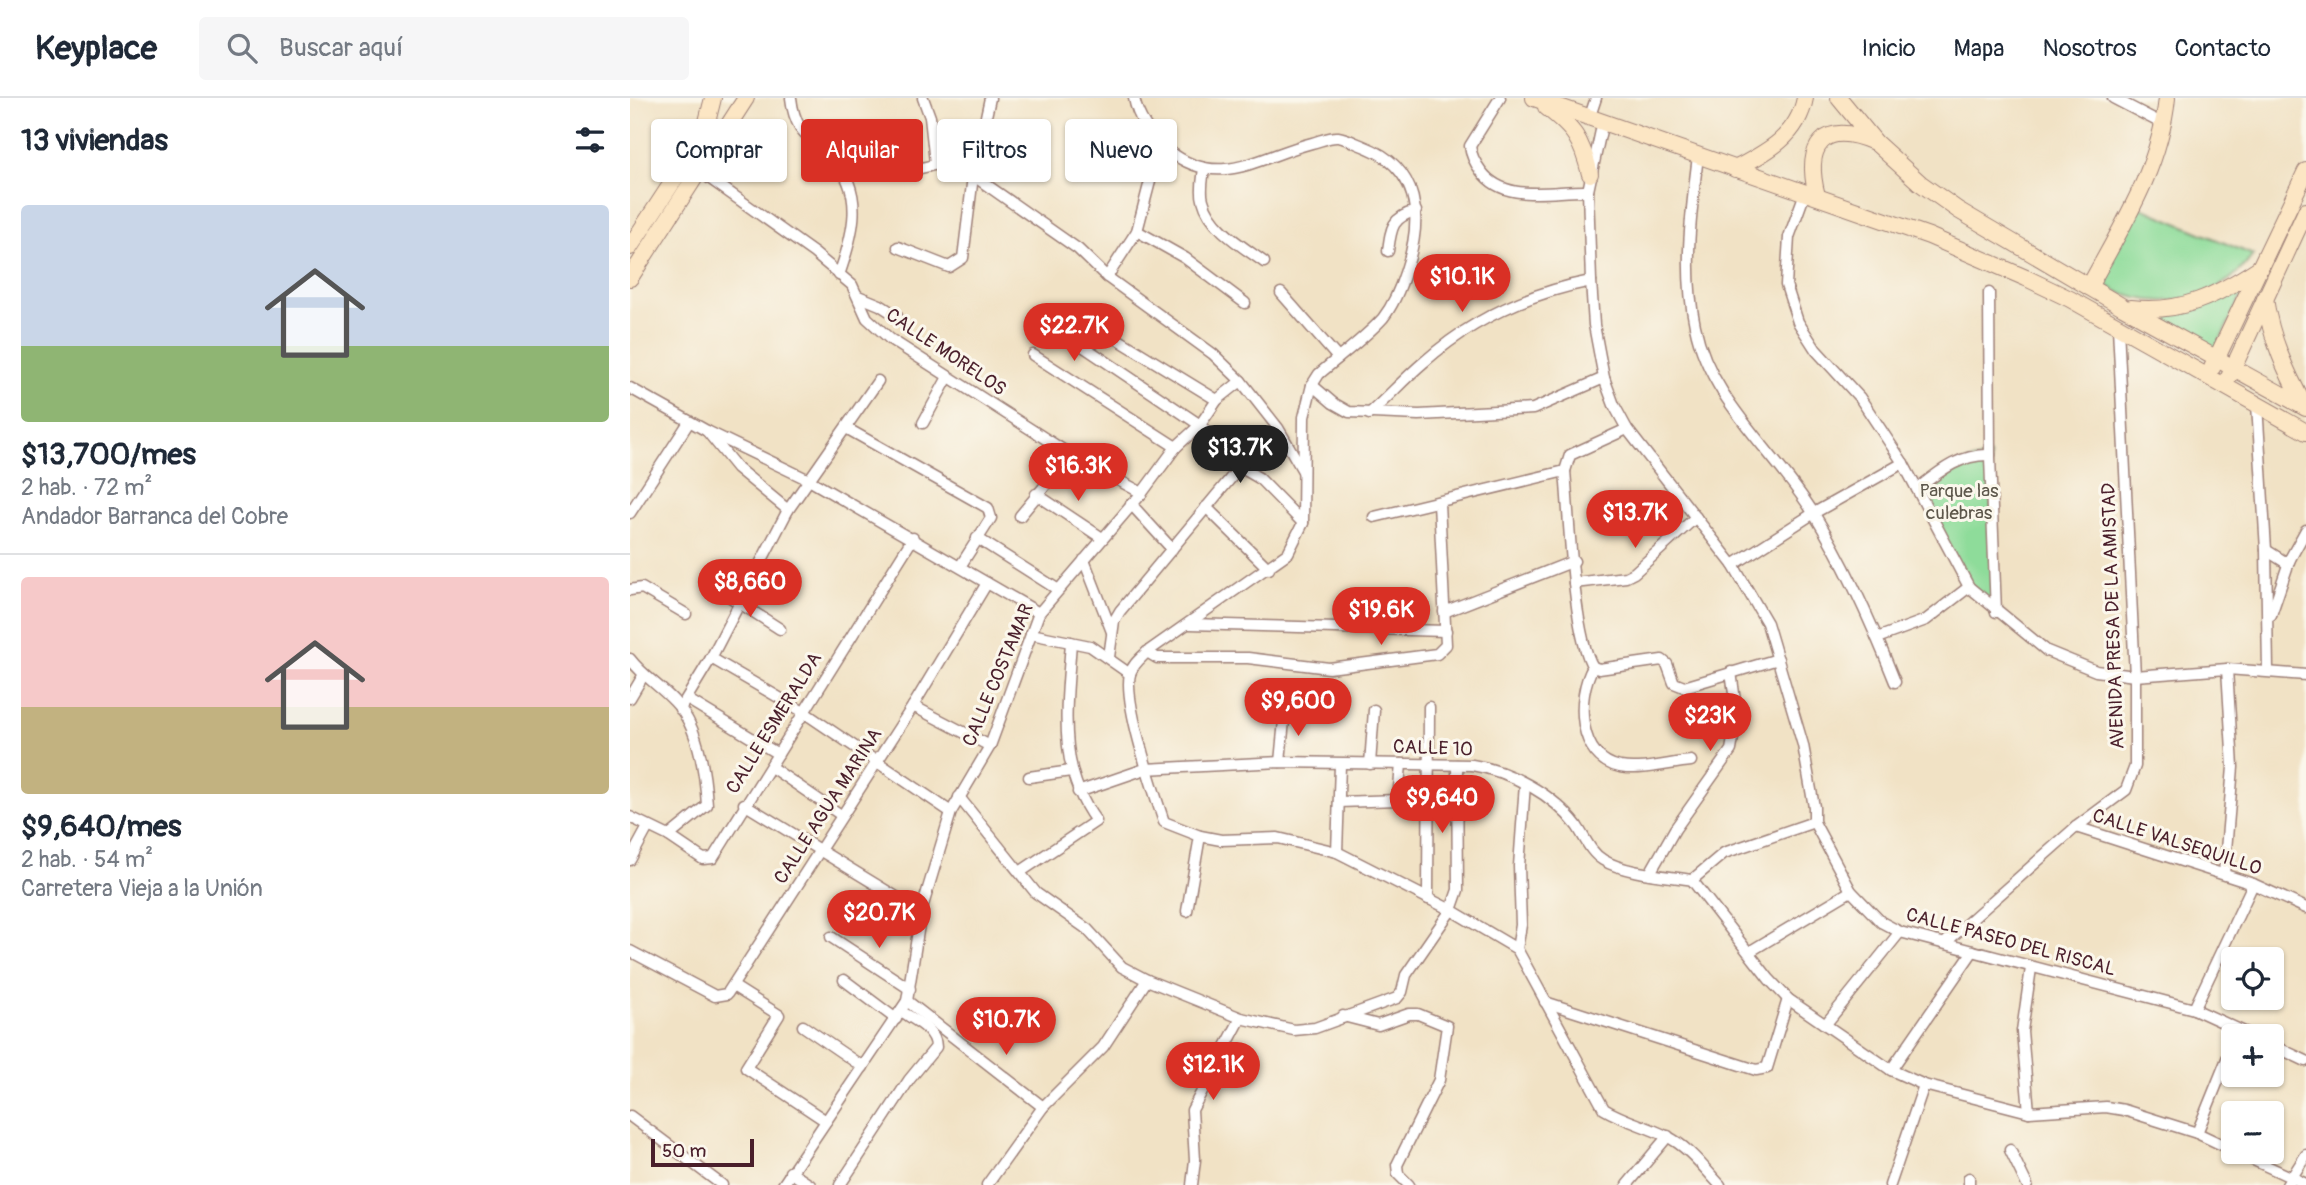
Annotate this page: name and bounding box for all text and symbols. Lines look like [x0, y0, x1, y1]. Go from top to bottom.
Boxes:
search box [199, 17, 689, 80]
text: Keyplace [35, 28, 157, 69]
icon: search [223, 29, 261, 67]
text: Buscar aquí [279, 32, 403, 64]
text: Inicio [1862, 34, 1916, 63]
text: Mapa [1954, 34, 2005, 63]
text: Nosotros [2043, 34, 2137, 63]
text: Contacto [2175, 34, 2271, 63]
chip: Comprar [651, 119, 787, 182]
chip: Alquilar [801, 119, 923, 182]
chip: Filtros [937, 119, 1051, 182]
chip: Nuevo [1065, 119, 1177, 182]
icon: filters [571, 121, 609, 159]
text: 13 viviendas [21, 122, 168, 159]
icon: home [252, 250, 378, 376]
pin: $10.1K [1405, 254, 1519, 314]
text: $10.1K [1429, 262, 1495, 291]
street label: CALLE MORELOS [881, 303, 1011, 401]
pin: $22.7K [1017, 303, 1131, 363]
text: $22.7K [1039, 311, 1109, 340]
pin: $13.7K [1183, 426, 1297, 485]
text: $13.7K [1207, 433, 1273, 462]
text: $13,700/mes [21, 436, 196, 473]
pin: $16.3K [1021, 444, 1135, 503]
text: $16.3K [1045, 451, 1111, 480]
text: 2 hab. · 72 m² [21, 473, 152, 502]
park label: Parque las culebras [1919, 479, 1999, 525]
street label: AVENIDA PRESA DE LA AMISTAD [2096, 482, 2130, 750]
pin: $13.7K [1578, 490, 1692, 550]
text: $13.7K [1602, 498, 1668, 527]
text: Andador Barranca del Cobre [21, 502, 288, 531]
pin: $8,660 [693, 560, 807, 619]
text: $8,660 [714, 567, 786, 596]
pin: $19.6K [1324, 588, 1438, 647]
text: $19.6K [1348, 595, 1414, 624]
street label: CALLE COSTAMAR [957, 600, 1039, 750]
icon: home [252, 622, 378, 748]
street label: CALLE ESMERALDA [721, 648, 827, 798]
pin: $9,600 [1241, 678, 1355, 738]
text: $9,600 [1261, 686, 1335, 715]
pin: $23K [1669, 694, 1751, 753]
text: $23K [1684, 701, 1736, 730]
street label: CALLE AGUA MARINA [769, 724, 887, 888]
street label: CALLE 10 [1393, 735, 1473, 761]
pin: $9,640 [1385, 776, 1499, 835]
text: $9,640 [1406, 783, 1478, 812]
street label: CALLE VALSEQUILLO [2089, 803, 2265, 881]
text: $9,640/mes [21, 808, 181, 845]
text: 2 hab. · 54 m² [21, 845, 153, 874]
text: Carretera Vieja a la Unión [21, 874, 263, 903]
pin: $20.7K [822, 890, 936, 950]
text: $20.7K [843, 898, 915, 927]
street label: CALLE PASEO DEL RISCAL [1903, 902, 2119, 982]
map controls [2221, 947, 2284, 1164]
button: locate [2221, 947, 2284, 1010]
pin: $10.7K [949, 998, 1063, 1057]
text: $10.7K [972, 1005, 1040, 1034]
button: + [2221, 1024, 2284, 1087]
pin: $12.1K [1156, 1042, 1270, 1102]
text: $12.1K [1182, 1050, 1244, 1079]
button: − [2221, 1101, 2284, 1164]
scale bar [651, 1136, 754, 1168]
text: 50 m [662, 1139, 706, 1163]

